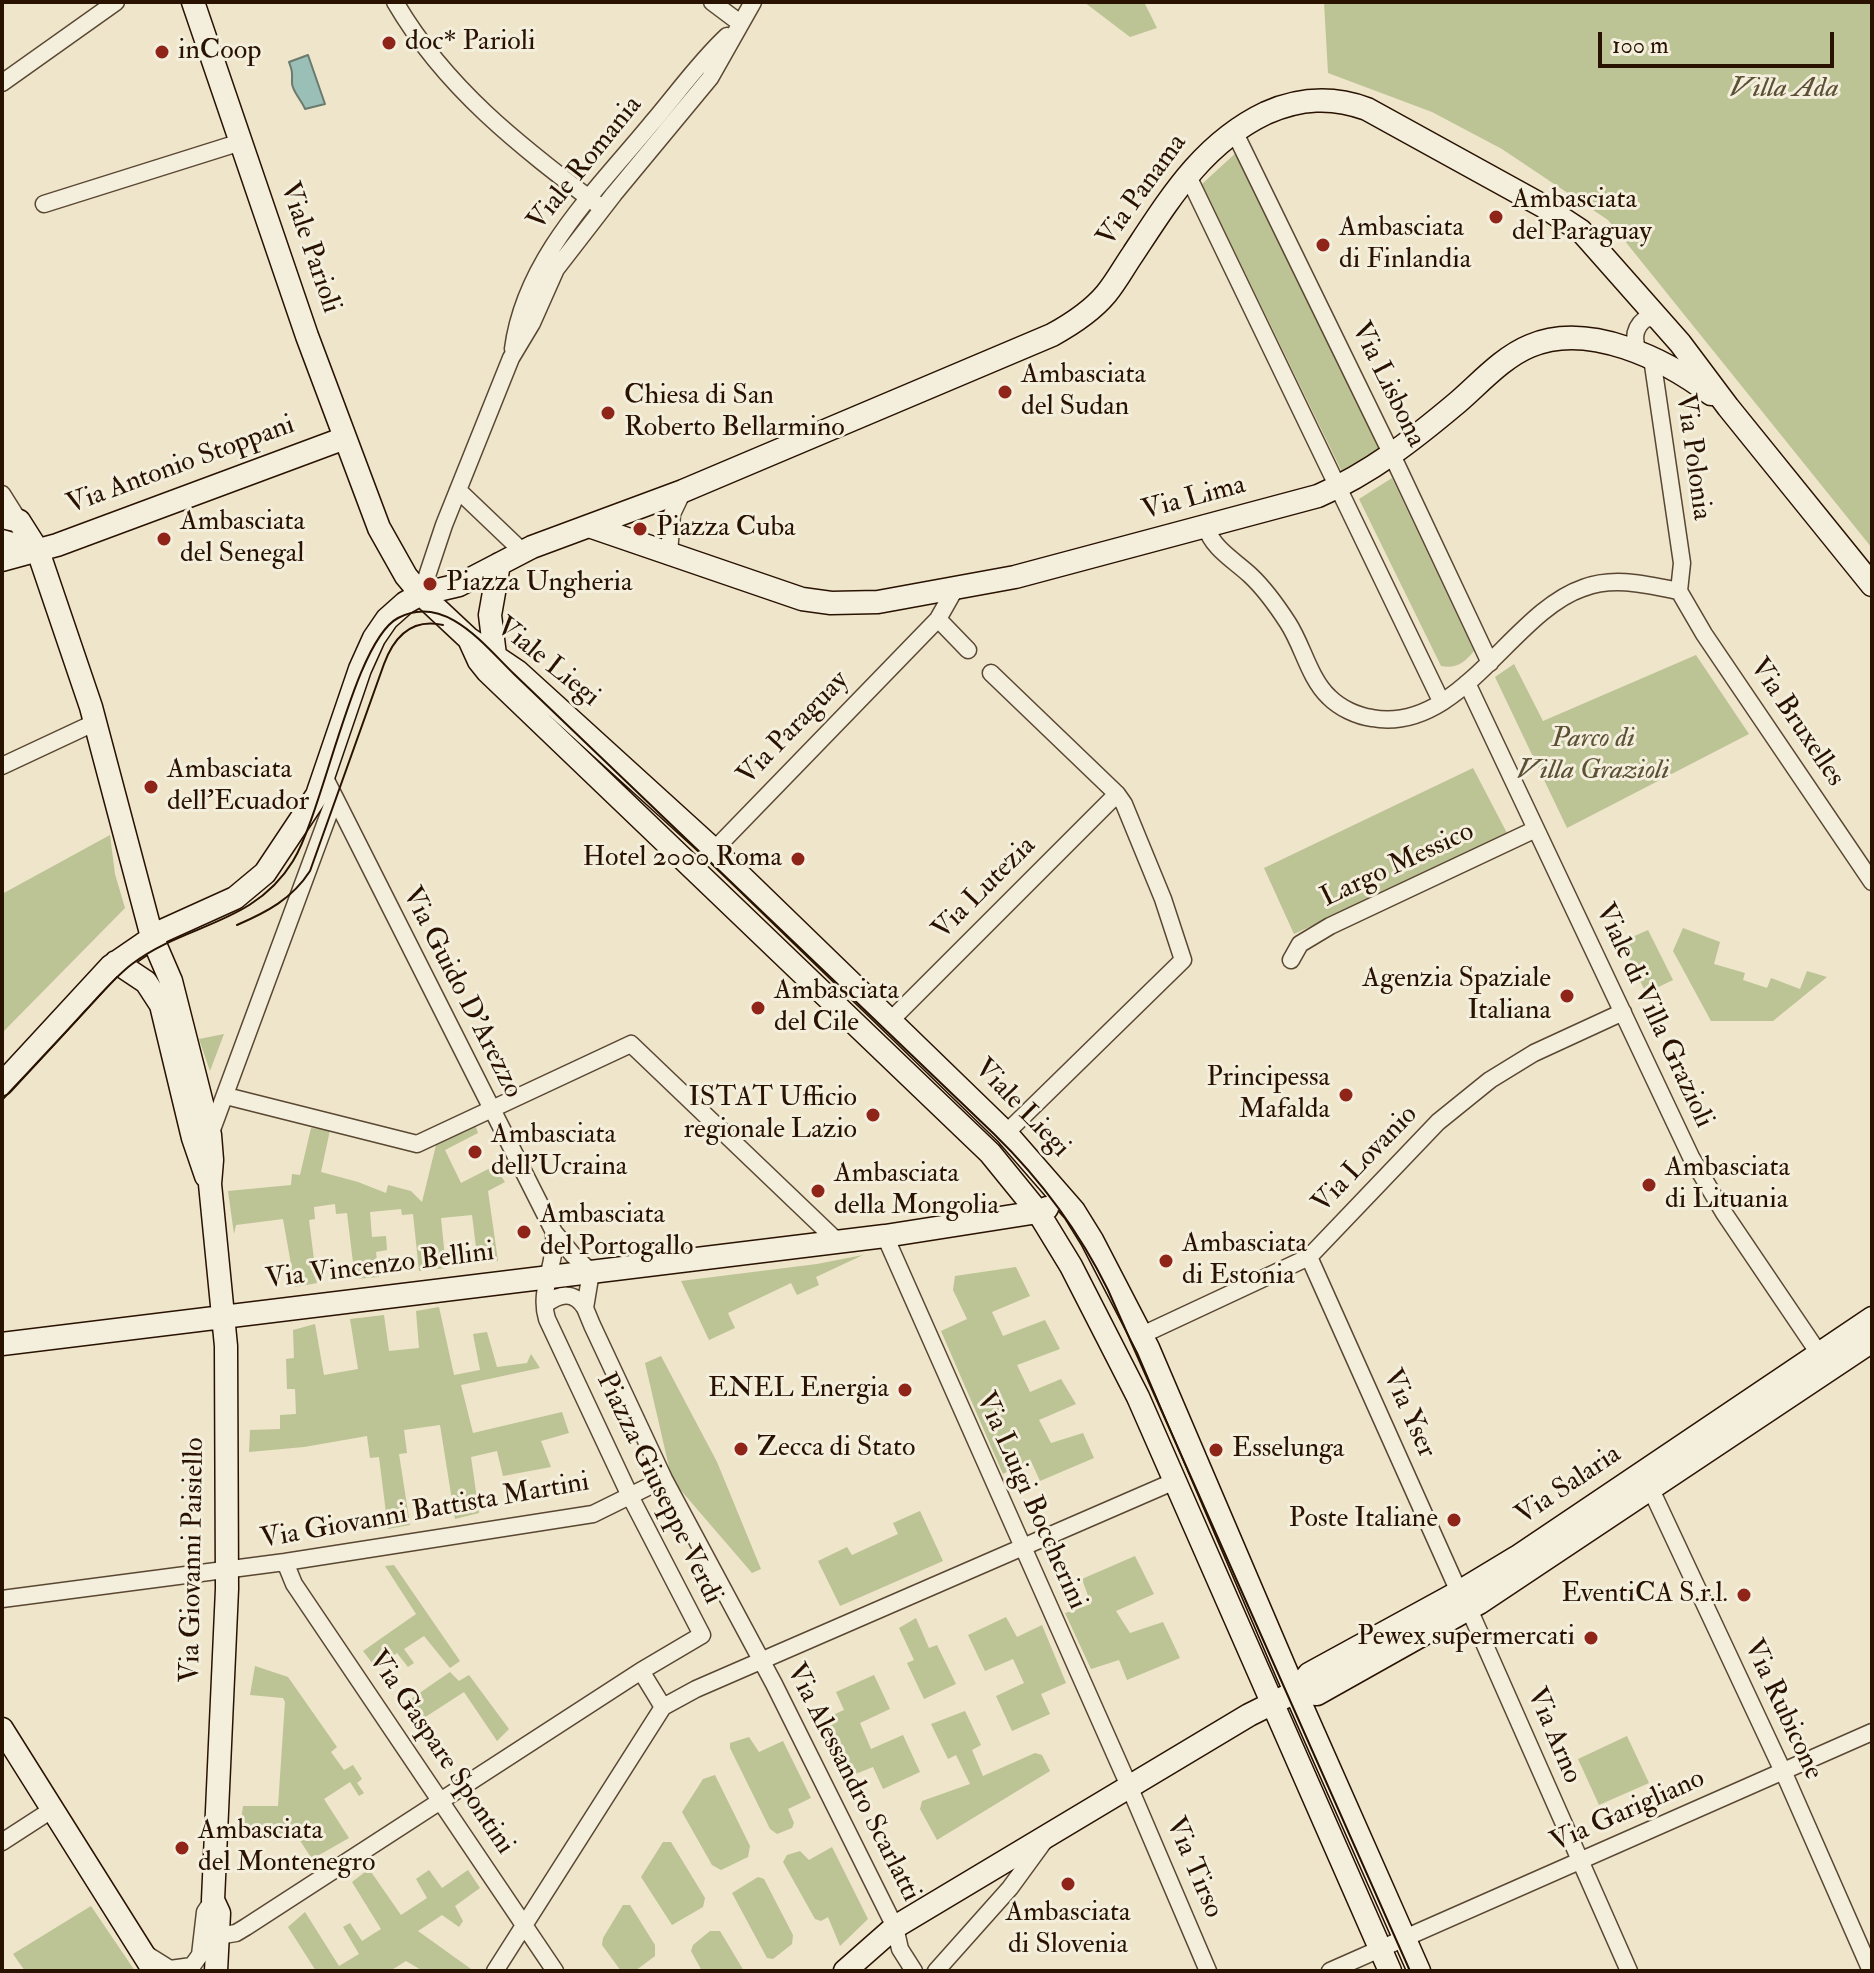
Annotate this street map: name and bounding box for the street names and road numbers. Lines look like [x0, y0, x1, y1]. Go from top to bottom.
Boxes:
street label: Viale Romania [522, 90, 650, 238]
street label: Via Panama [1091, 128, 1195, 254]
street label: Viale Parioli [271, 178, 347, 318]
street label: Via Lisbona [1342, 317, 1432, 453]
street label: Via Polonia [1666, 392, 1718, 522]
street label: Via Antonio Stoppani [63, 409, 299, 523]
street label: Via Lima [1139, 469, 1249, 529]
street label: Viale Liegi [488, 611, 606, 715]
street label: Via Bruxelles [1741, 653, 1851, 793]
street label: Via Paraguay [731, 665, 857, 793]
street label: Largo Messico [1316, 816, 1480, 916]
street label: Via Lutezia [926, 830, 1044, 948]
street label: Via Guido D'Arezzo [393, 882, 529, 1104]
street label: Viale di Villa Grazioli [1586, 898, 1720, 1134]
street label: Viale Liegi [966, 1053, 1076, 1165]
street label: Via Lovanio [1306, 1099, 1426, 1221]
street label: Via Vincenzo Bellini [264, 1236, 496, 1298]
street label: Via Yser [1374, 1365, 1442, 1463]
street label: Piazza Giuseppe Verdi [587, 1368, 729, 1610]
street label: Via Luigi Boccherini [967, 1387, 1093, 1615]
street label: Via Giovanni Paisiello [175, 1437, 213, 1683]
street label: Via Salaria [1510, 1439, 1628, 1533]
street label: Via Giovanni Battista Martini [258, 1467, 592, 1557]
street label: Via Rubicone [1735, 1635, 1829, 1785]
street label: Via Gaspare Spontini [359, 1645, 521, 1861]
street label: Via Alessandro Scarlatti [777, 1658, 927, 1908]
street label: Via Arno [1518, 1683, 1588, 1789]
street label: Via Garigliano [1546, 1763, 1710, 1861]
street label: Via Tirso [1157, 1813, 1229, 1923]

